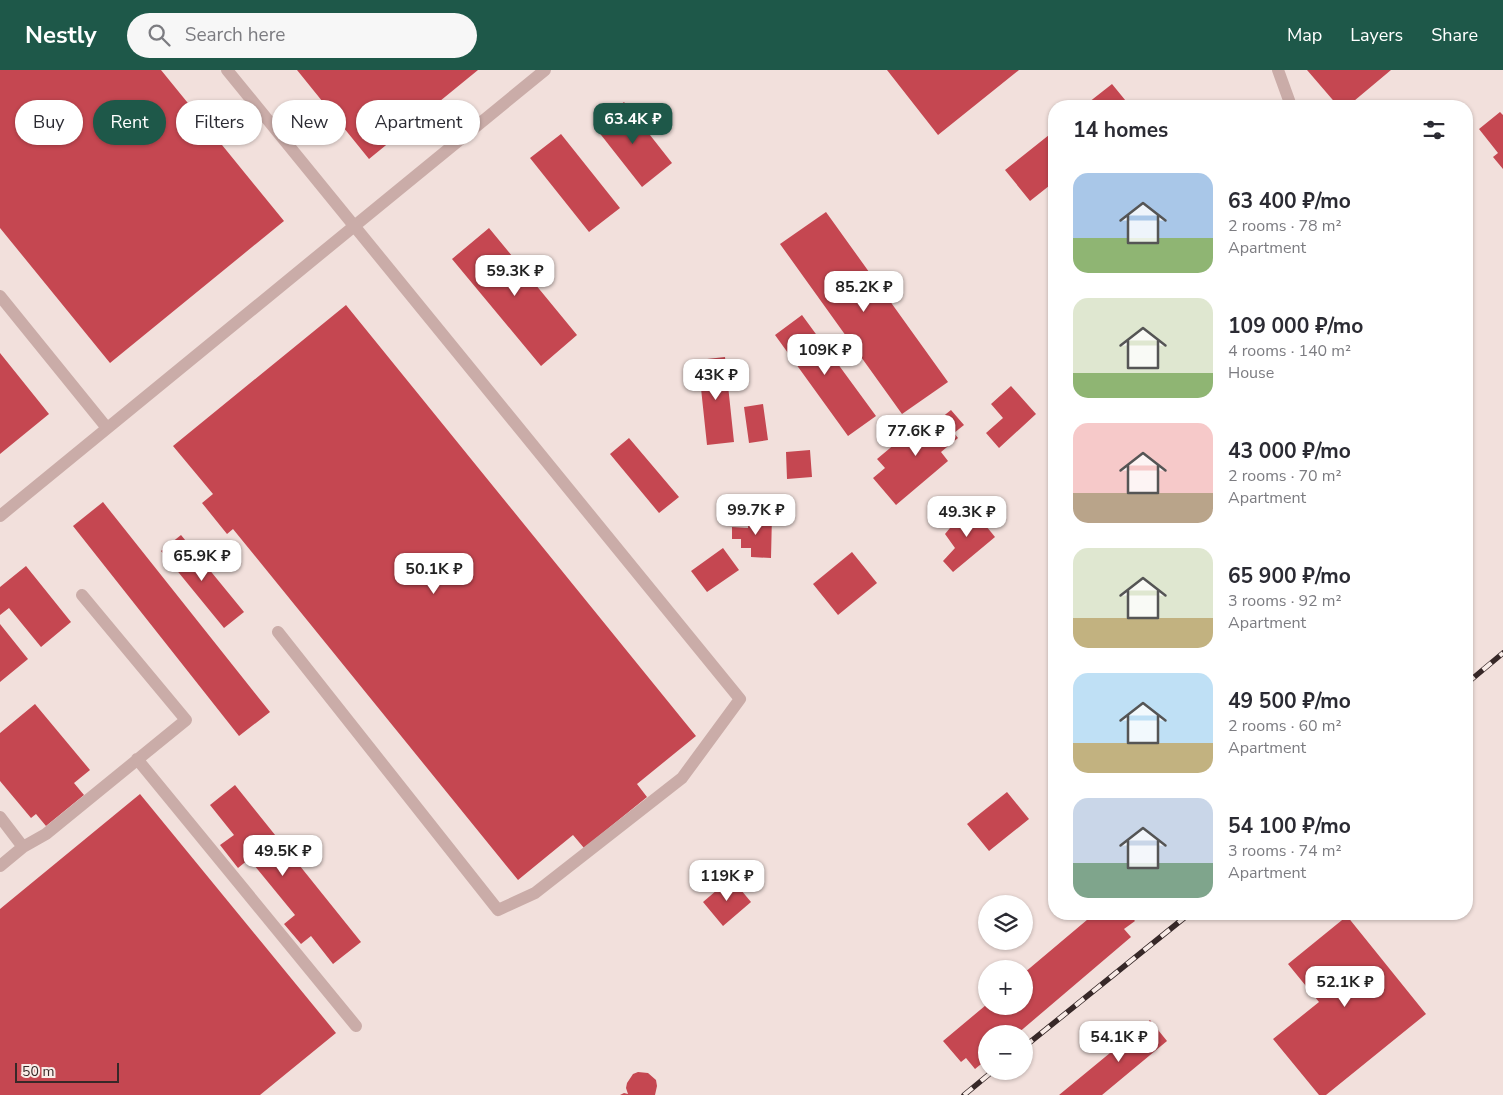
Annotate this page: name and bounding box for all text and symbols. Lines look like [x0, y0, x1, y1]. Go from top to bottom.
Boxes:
search box [127, 13, 477, 58]
text: Nestly [25, 19, 97, 51]
icon: search [145, 21, 173, 49]
text: Search here [185, 22, 285, 48]
text: Map [1287, 23, 1322, 47]
text: Layers [1350, 23, 1403, 47]
text: Share [1431, 23, 1478, 47]
chip: Buy [15, 100, 83, 145]
chip: Rent [93, 100, 166, 145]
chip: Filters [176, 100, 262, 145]
chip: New [272, 100, 346, 145]
chip: Apartment [356, 100, 480, 145]
pin: 63.4K ₽ [587, 102, 679, 145]
text: 63.4K ₽ [604, 108, 662, 130]
text: 14 homes [1073, 116, 1168, 144]
icon: filters [1420, 116, 1448, 144]
text: 63 400 ₽/mo [1228, 187, 1351, 215]
icon: home [1113, 193, 1173, 253]
text: 2 rooms · 78 m² [1228, 215, 1341, 237]
text: Apartment [1228, 237, 1306, 259]
pin: 59.3K ₽ [469, 254, 561, 297]
text: 59.3K ₽ [486, 260, 544, 282]
pin: 85.2K ₽ [818, 270, 910, 313]
text: 85.2K ₽ [835, 276, 893, 298]
text: 109 000 ₽/mo [1228, 312, 1363, 340]
icon: home [1113, 318, 1173, 378]
pin: 109K ₽ [784, 334, 866, 376]
text: 109K ₽ [798, 339, 852, 361]
text: 4 rooms · 140 m² [1228, 340, 1351, 362]
pin: 43K ₽ [681, 358, 751, 401]
text: House [1228, 362, 1274, 384]
text: 43K ₽ [694, 364, 738, 386]
pin: 77.6K ₽ [870, 414, 962, 457]
text: 77.6K ₽ [887, 420, 945, 442]
text: 43 000 ₽/mo [1228, 437, 1351, 465]
icon: home [1113, 443, 1173, 503]
text: 2 rooms · 70 m² [1228, 465, 1341, 487]
text: Apartment [1228, 487, 1306, 509]
pin: 99.7K ₽ [710, 494, 802, 536]
pin: 49.3K ₽ [921, 496, 1013, 538]
text: 99.7K ₽ [727, 499, 785, 521]
text: 49.3K ₽ [938, 501, 996, 523]
pin: 65.9K ₽ [156, 540, 248, 582]
text: 65.9K ₽ [173, 545, 231, 567]
pin: 50.1K ₽ [388, 552, 480, 595]
text: 50.1K ₽ [405, 558, 463, 580]
text: 65 900 ₽/mo [1228, 562, 1351, 590]
icon: home [1113, 568, 1173, 628]
text: 3 rooms · 92 m² [1228, 590, 1341, 612]
text: Apartment [1228, 612, 1306, 634]
text: 49 500 ₽/mo [1228, 687, 1351, 715]
icon: home [1113, 693, 1173, 753]
text: 2 rooms · 60 m² [1228, 715, 1341, 737]
text: Apartment [1228, 737, 1306, 759]
text: 54 100 ₽/mo [1228, 812, 1351, 840]
icon: home [1113, 818, 1173, 878]
pin: 49.5K ₽ [237, 834, 329, 877]
text: 49.5K ₽ [254, 840, 312, 862]
text: 3 rooms · 74 m² [1228, 840, 1341, 862]
pin: 119K ₽ [686, 860, 768, 902]
text: Apartment [1228, 862, 1306, 884]
text: 119K ₽ [700, 865, 754, 887]
map controls [978, 895, 1033, 1080]
button: layers [978, 895, 1033, 950]
button: + [978, 960, 1033, 1015]
pin: 52.1K ₽ [1299, 966, 1391, 1008]
text: 52.1K ₽ [1316, 971, 1374, 993]
pin: 54.1K ₽ [1073, 1020, 1165, 1063]
button: − [978, 1025, 1033, 1080]
text: 54.1K ₽ [1090, 1026, 1148, 1048]
scale bar [15, 1060, 119, 1083]
text: 50 m [22, 1062, 54, 1081]

